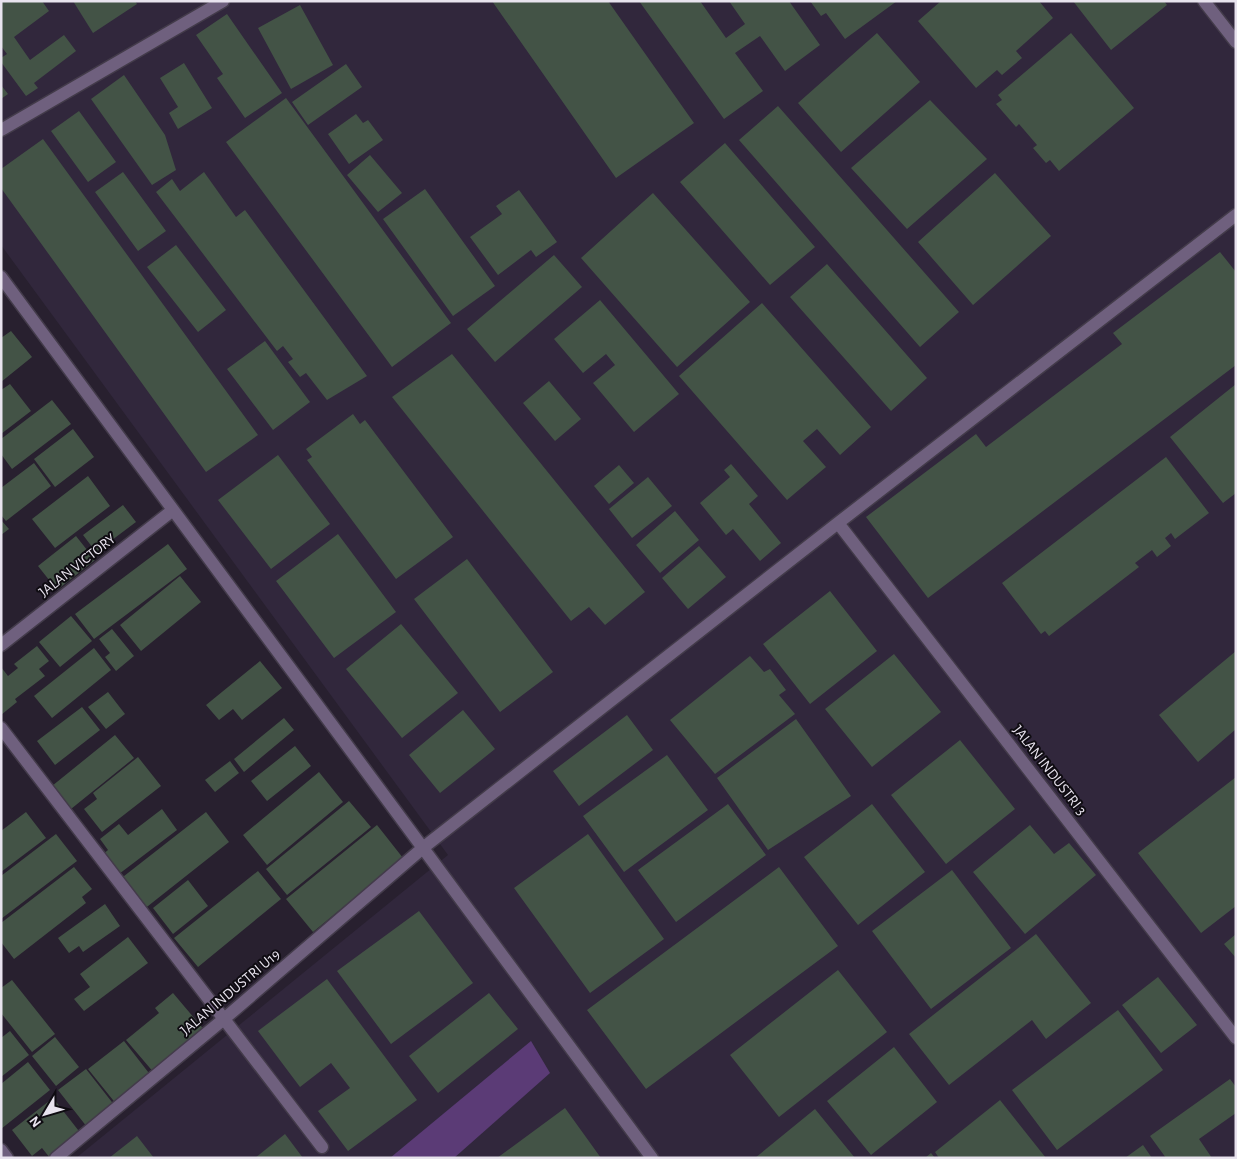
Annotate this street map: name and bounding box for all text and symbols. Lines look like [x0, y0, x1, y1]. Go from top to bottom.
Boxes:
street label: JALAN VICTORY [36, 531, 119, 600]
street label: JALAN INDUSTRI 3 [1010, 723, 1089, 818]
street label: JALAN INDUSTRI U19 [178, 946, 283, 1038]
north arrow [20, 1089, 70, 1139]
text: N [27, 1113, 44, 1130]

